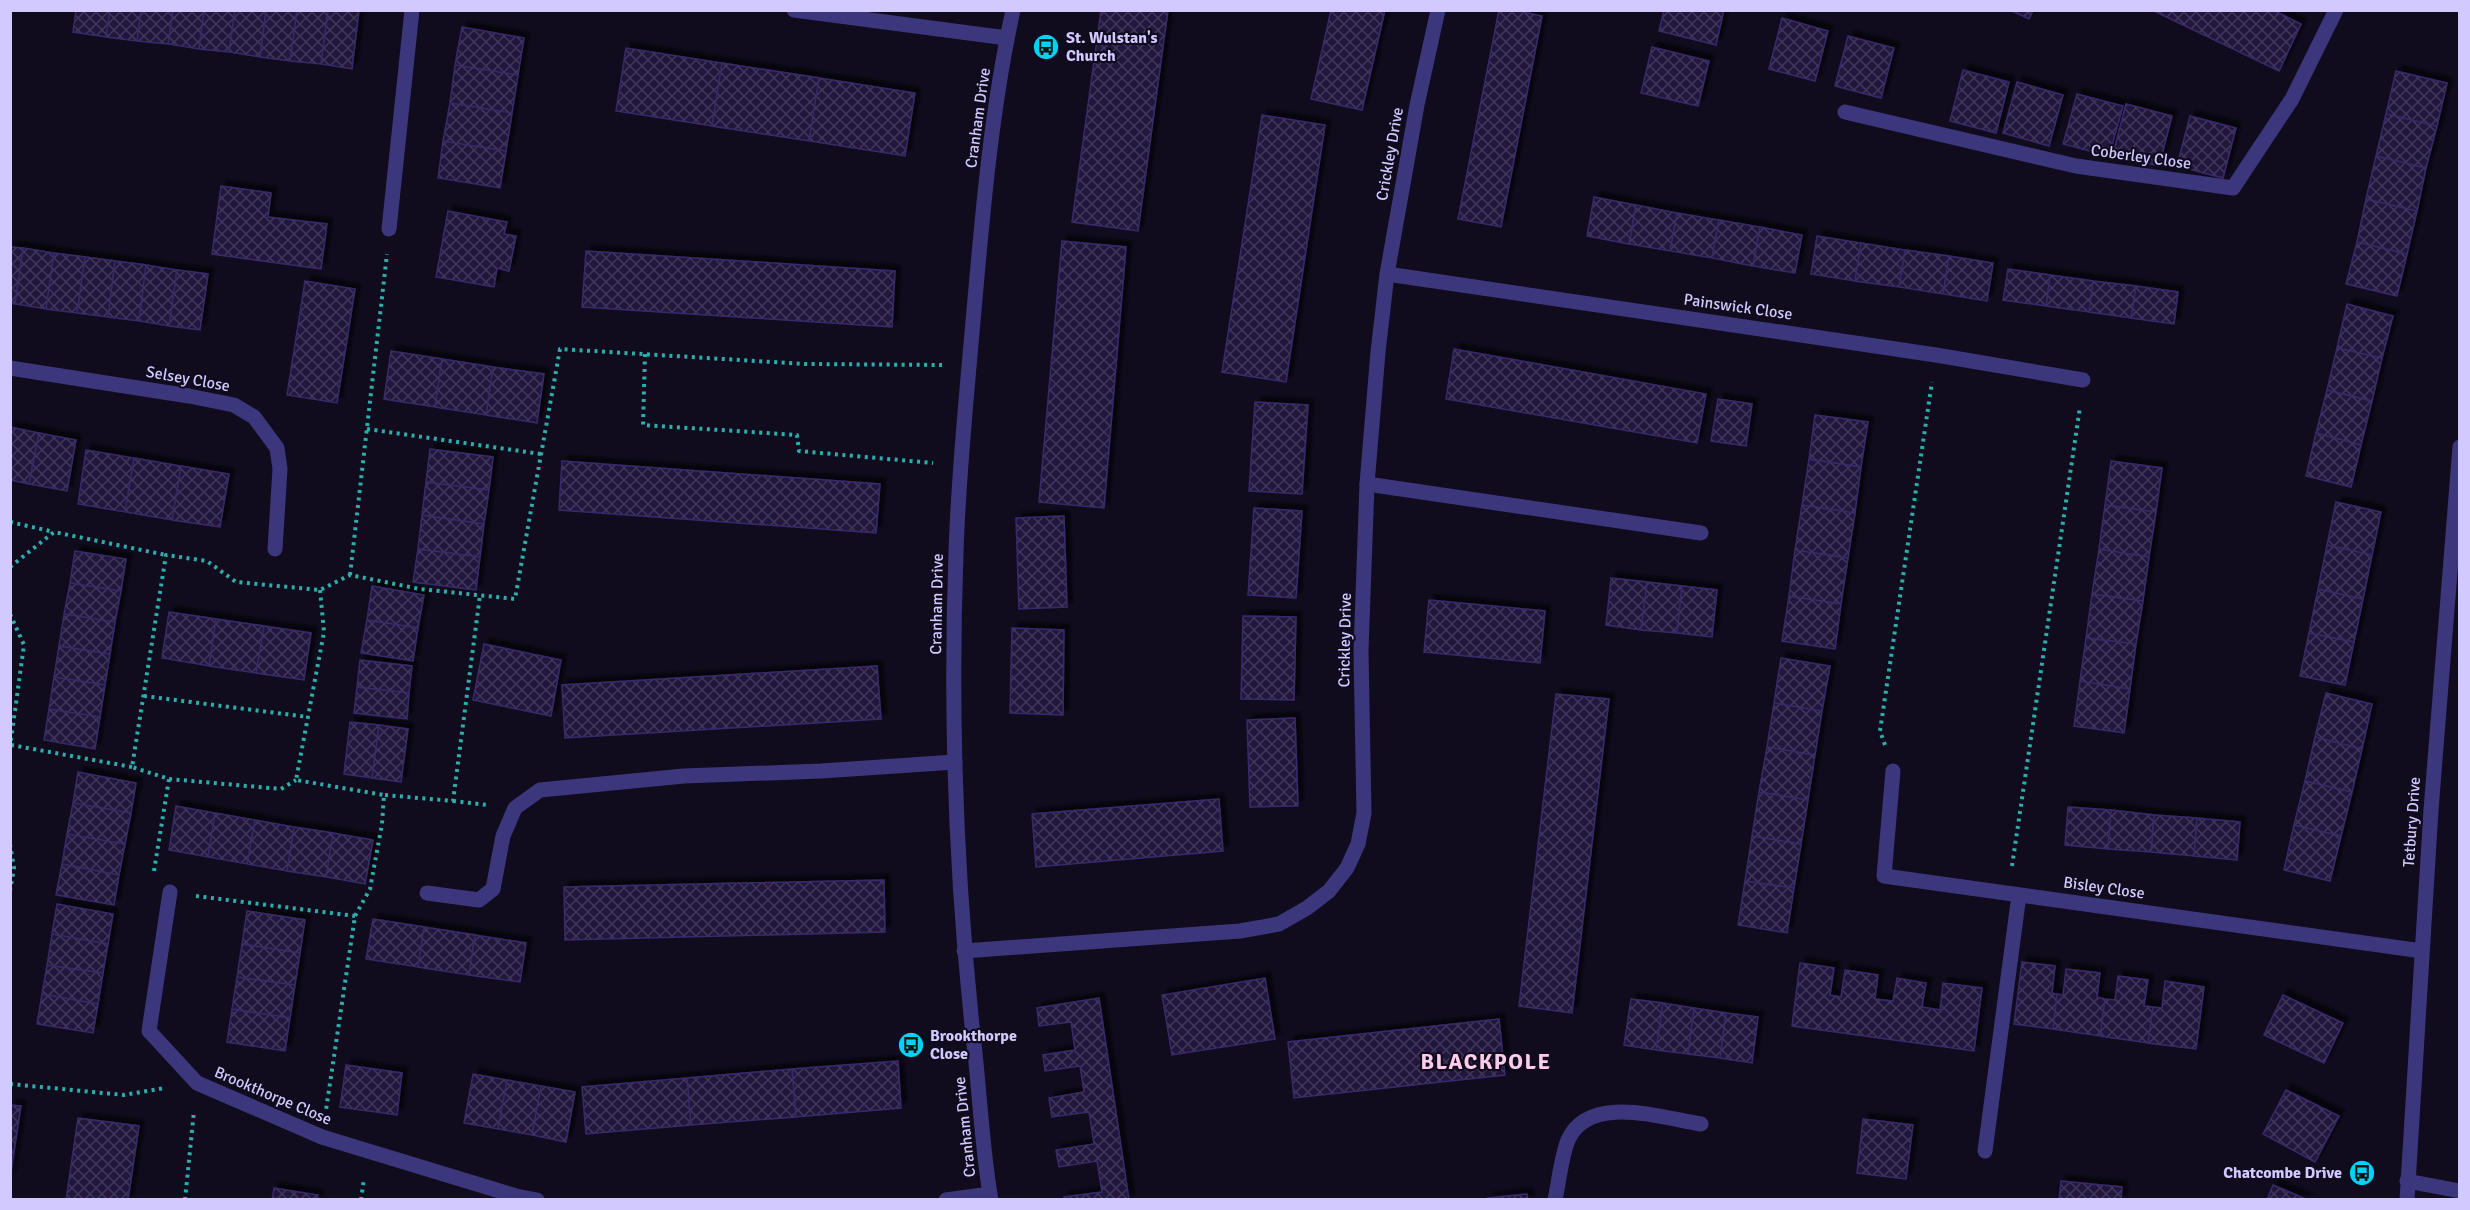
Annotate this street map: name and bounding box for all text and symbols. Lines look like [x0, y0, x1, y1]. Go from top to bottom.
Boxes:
place label: St. Wulstan's Church [1066, 28, 1158, 66]
bus stop icon: St. Wulstan's Church [1031, 32, 1061, 62]
street label: Cranham Drive [961, 67, 995, 169]
street label: Crickley Drive [1372, 106, 1408, 202]
street label: Coberley Close [2090, 140, 2192, 174]
street label: Painswick Close [1682, 289, 1794, 325]
street label: Selsey Close [144, 362, 232, 396]
street label: Cranham Drive [926, 553, 948, 655]
street label: Crickley Drive [1334, 593, 1356, 687]
street label: Tetbury Drive [2399, 776, 2425, 868]
street label: Bisley Close [2062, 872, 2146, 904]
place label: Brookthorpe Close [930, 1026, 1017, 1064]
bus stop icon: Brookthorpe Close [896, 1030, 926, 1060]
district label: BLACKPOLE [1420, 1048, 1552, 1075]
street label: Brookthorpe Close [211, 1062, 335, 1130]
street label: Cranham Drive [950, 1076, 980, 1178]
bus stop icon: Chatcombe Drive [2347, 1158, 2377, 1188]
place label: Chatcombe Drive [2223, 1163, 2342, 1183]

